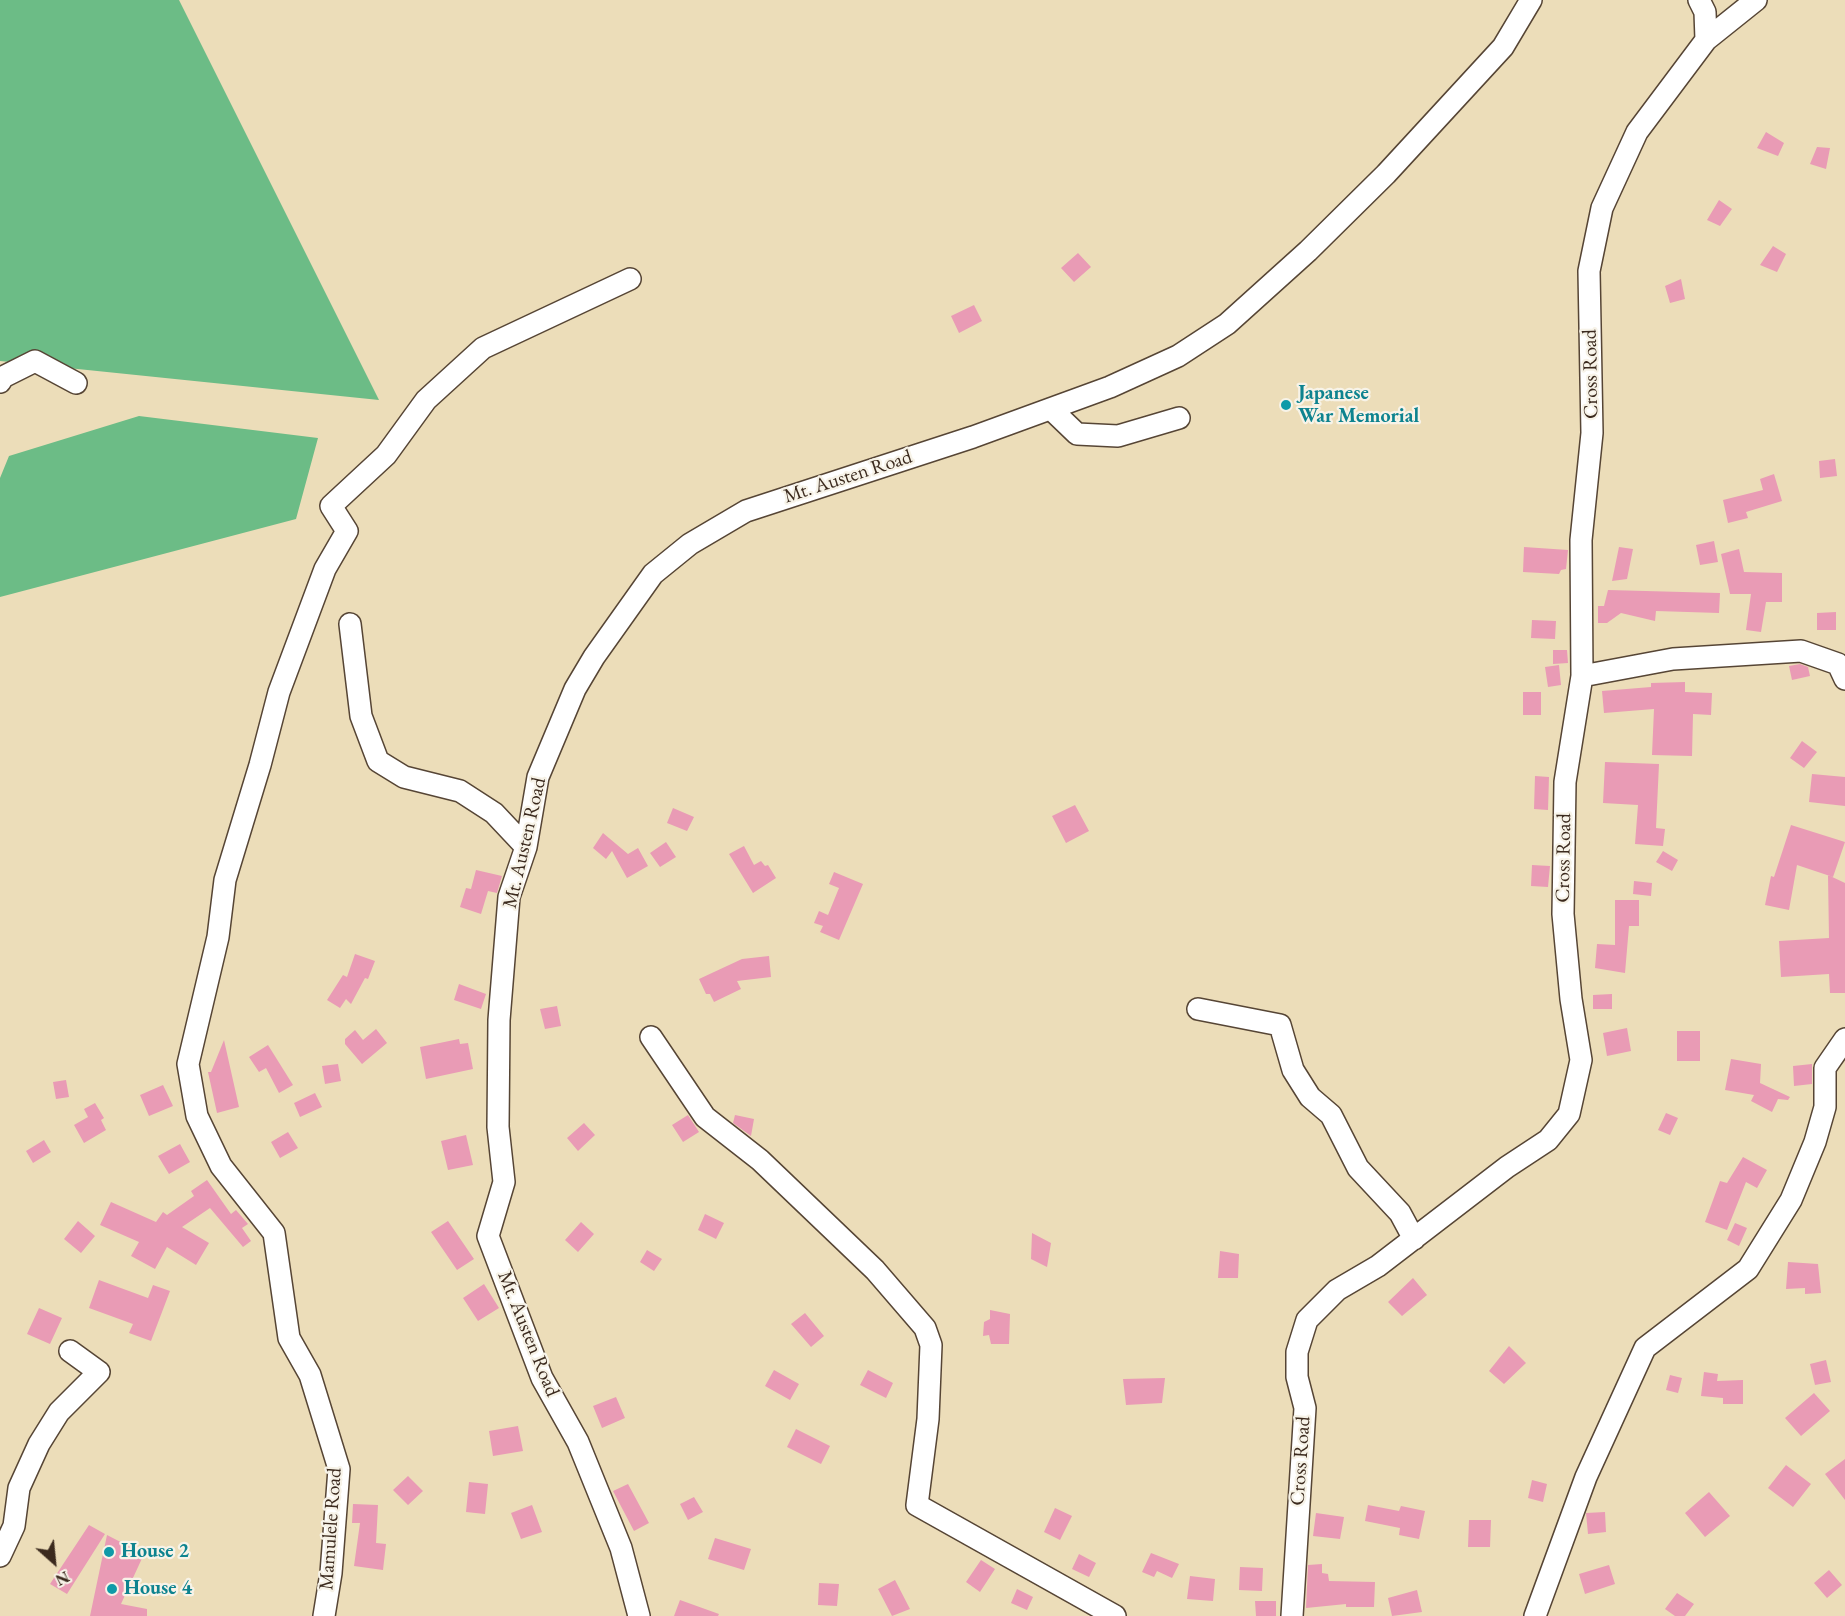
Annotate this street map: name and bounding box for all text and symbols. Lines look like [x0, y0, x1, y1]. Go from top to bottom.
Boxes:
street label: Cross Road [1578, 329, 1604, 419]
place label: Japanese War Memorial [1298, 382, 1419, 429]
marker: Japanese War Memorial [1279, 398, 1293, 412]
street label: Mt. Austen Road [781, 445, 915, 509]
street label: Mt. Austen Road [498, 775, 552, 911]
street label: Cross Road [1551, 813, 1577, 903]
street label: Mt. Austen Road [492, 1268, 564, 1400]
street label: Cross Road [1286, 1415, 1316, 1507]
street label: Mamulele Road [315, 1467, 347, 1591]
north arrow [24, 1532, 84, 1592]
place label: House 2 [121, 1540, 189, 1564]
marker: House 2 [102, 1545, 116, 1559]
text: N [52, 1566, 73, 1591]
place label: House 4 [124, 1577, 192, 1601]
marker: House 4 [105, 1582, 119, 1596]

